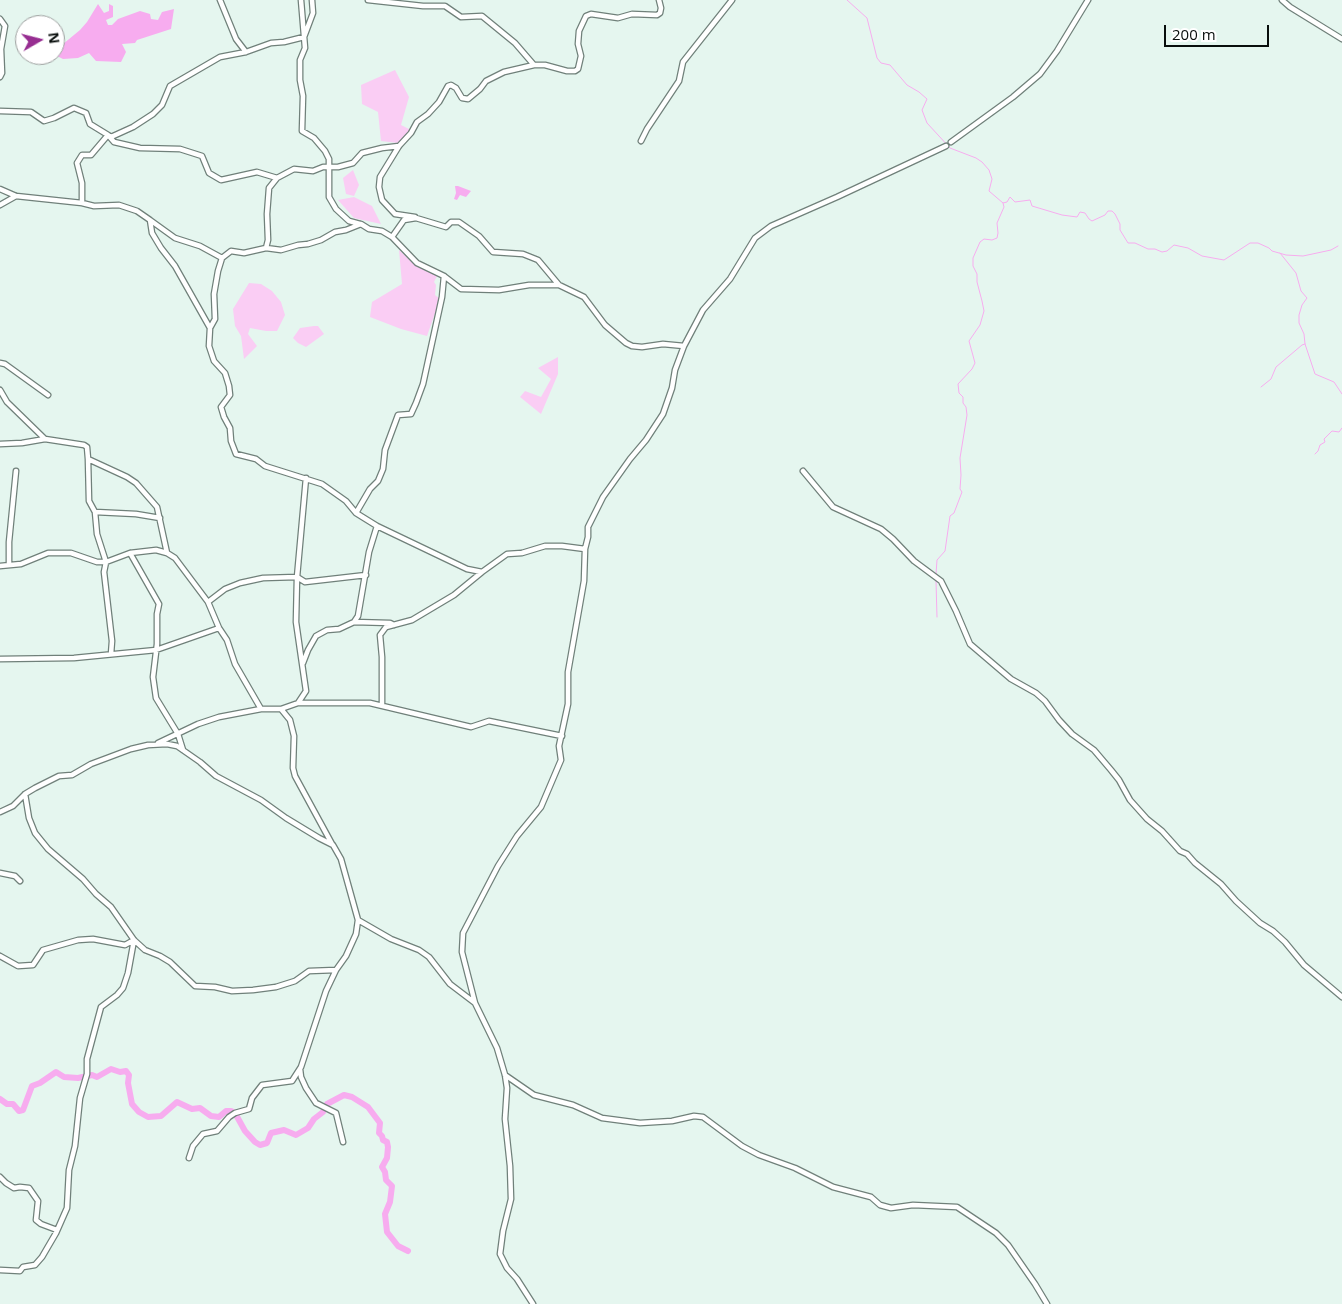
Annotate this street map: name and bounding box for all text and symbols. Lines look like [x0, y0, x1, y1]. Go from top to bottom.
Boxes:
north arrow [15, 15, 65, 65]
scale bar [1167, 15, 1272, 47]
text: 200 m [1172, 24, 1216, 44]
text: N [44, 31, 65, 45]

